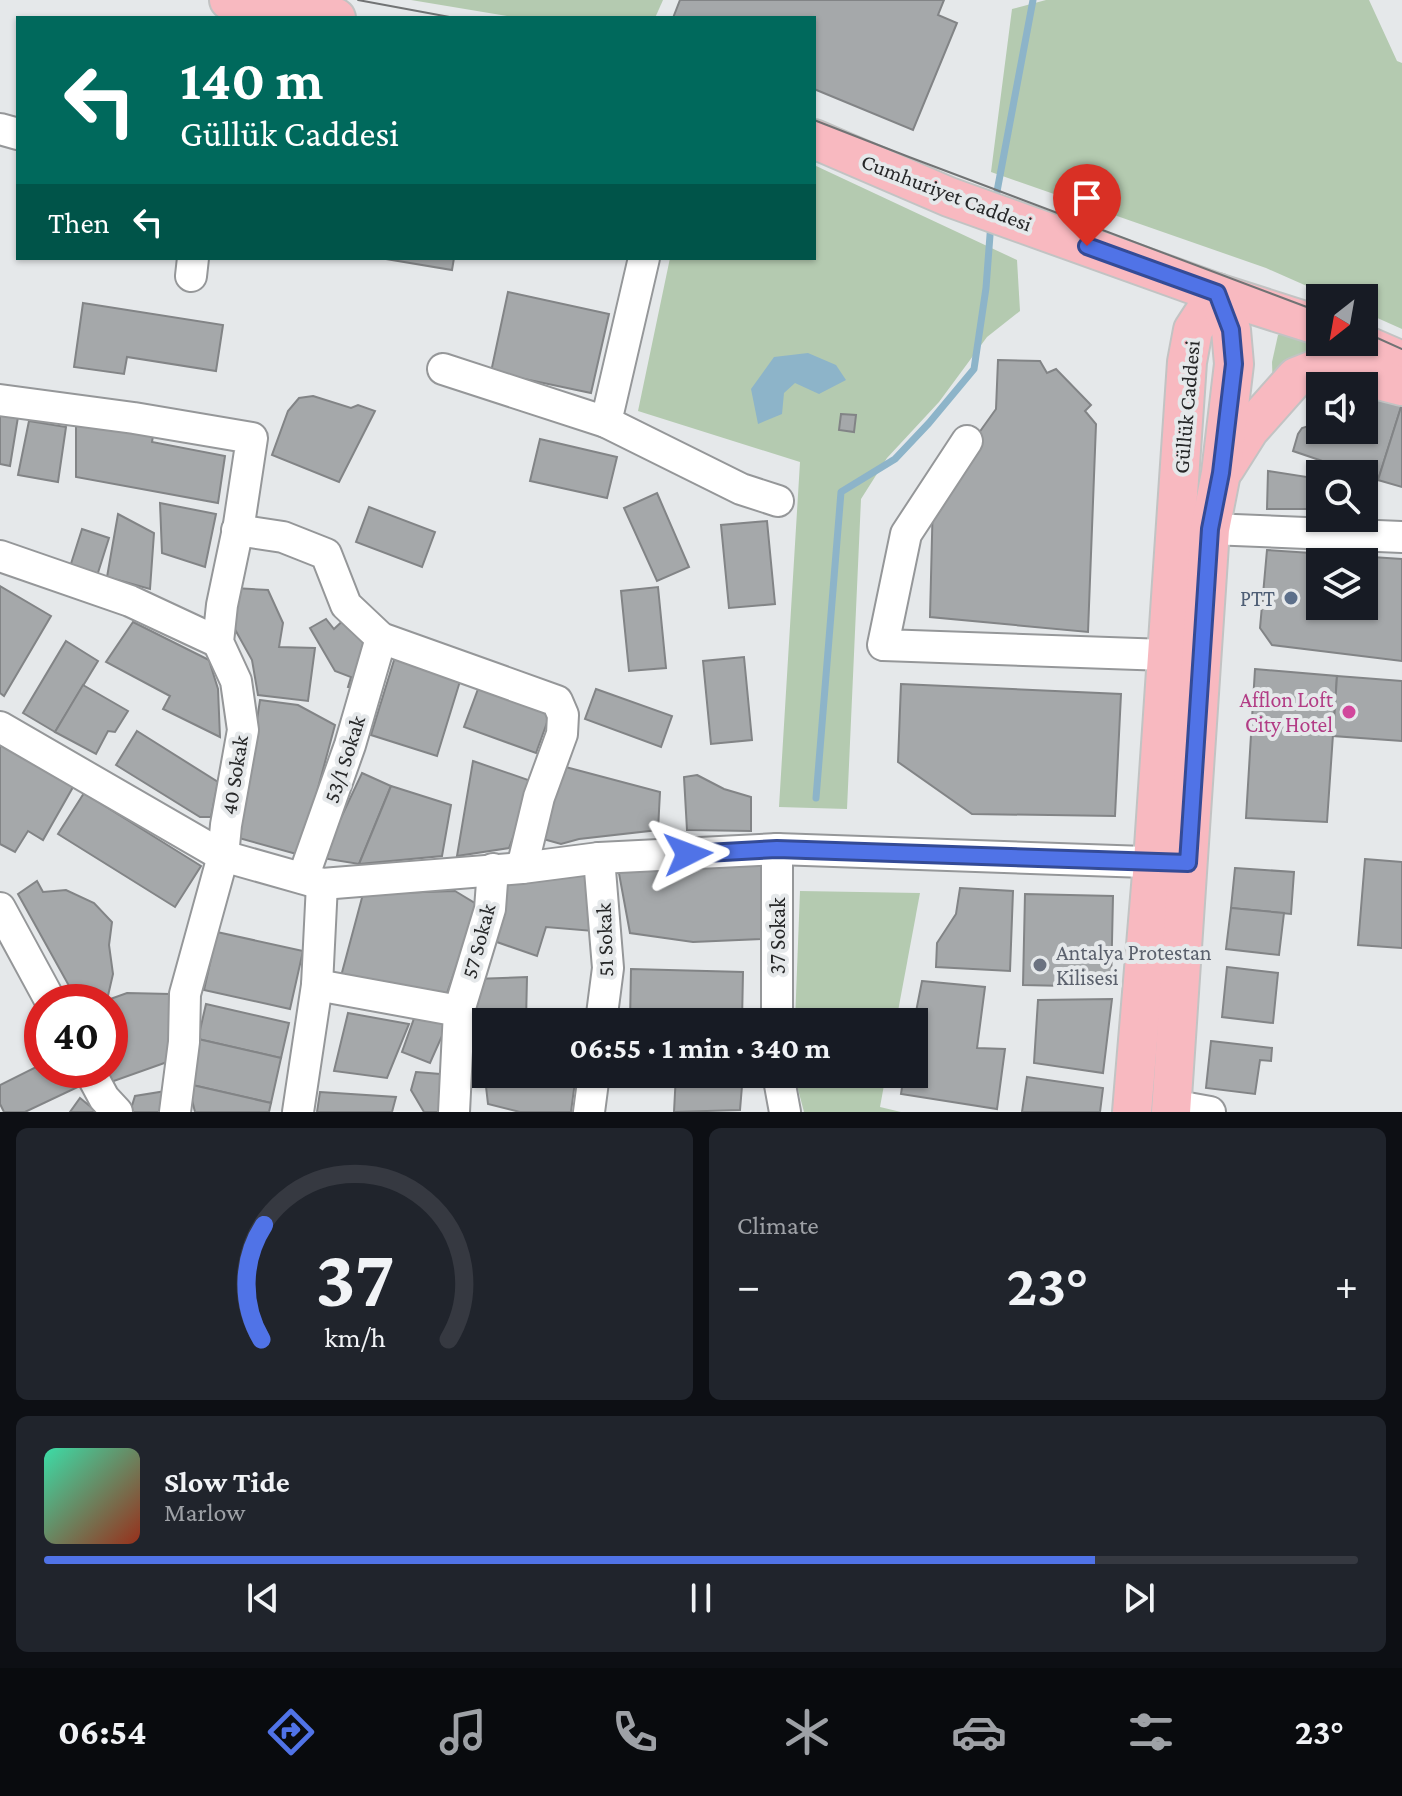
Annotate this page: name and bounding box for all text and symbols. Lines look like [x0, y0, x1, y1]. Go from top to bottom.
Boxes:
icon: left [48, 48, 152, 152]
text: 140 m [180, 49, 323, 111]
text: Güllük Caddesi [180, 114, 399, 154]
street label: Cumhuriyet Caddesi [858, 148, 1036, 237]
pin [1053, 164, 1121, 246]
icon: arrive [1065, 176, 1109, 220]
icon: left [126, 200, 170, 244]
text: Then [48, 206, 110, 239]
north arrow [1306, 284, 1378, 356]
map controls [1306, 284, 1378, 620]
street label: Güllük Caddesi [1168, 339, 1205, 475]
button: sound [1306, 372, 1378, 444]
button: search [1306, 460, 1378, 532]
button: layers [1306, 548, 1378, 620]
place label: PTT [1240, 586, 1275, 611]
marker: PTT [1282, 589, 1300, 607]
place label: Afflon Loft City Hotel [1240, 687, 1334, 737]
marker: Afflon Loft City Hotel [1340, 703, 1358, 721]
street label: 53/1 Sokak [319, 712, 371, 806]
street label: 40 Sokak [216, 733, 253, 817]
position arrow [646, 812, 730, 896]
street label: 37 Sokak [765, 897, 790, 974]
street label: 57 Sokak [457, 901, 501, 981]
street label: 51 Sokak [591, 902, 618, 977]
place label: Antalya Protestan Kilisesi [1056, 940, 1212, 990]
marker: Antalya Protestan Kilisesi [1031, 956, 1049, 974]
speed limit sign: 40 [24, 984, 128, 1088]
text: 06:55 · 1 min · 340 m [569, 1031, 831, 1064]
text: Climate [737, 1211, 819, 1240]
text: 37 [315, 1231, 394, 1324]
text: 23° [1006, 1251, 1089, 1318]
text: − [737, 1261, 760, 1309]
text: + [1335, 1261, 1358, 1309]
text: km/h [324, 1321, 385, 1353]
text: Slow Tide [164, 1465, 290, 1498]
text: Marlow [164, 1498, 245, 1527]
icon: previous [241, 1576, 285, 1620]
icon: pause [679, 1576, 723, 1620]
icon: next [1117, 1576, 1161, 1620]
icon: directions [263, 1704, 319, 1760]
icon: music [435, 1704, 491, 1760]
icon: phone [607, 1704, 663, 1760]
icon: climate [779, 1704, 835, 1760]
icon: car [951, 1704, 1007, 1760]
icon: filters [1123, 1704, 1179, 1760]
text: 06:54 [58, 1712, 147, 1752]
text: 23° [1295, 1712, 1344, 1752]

